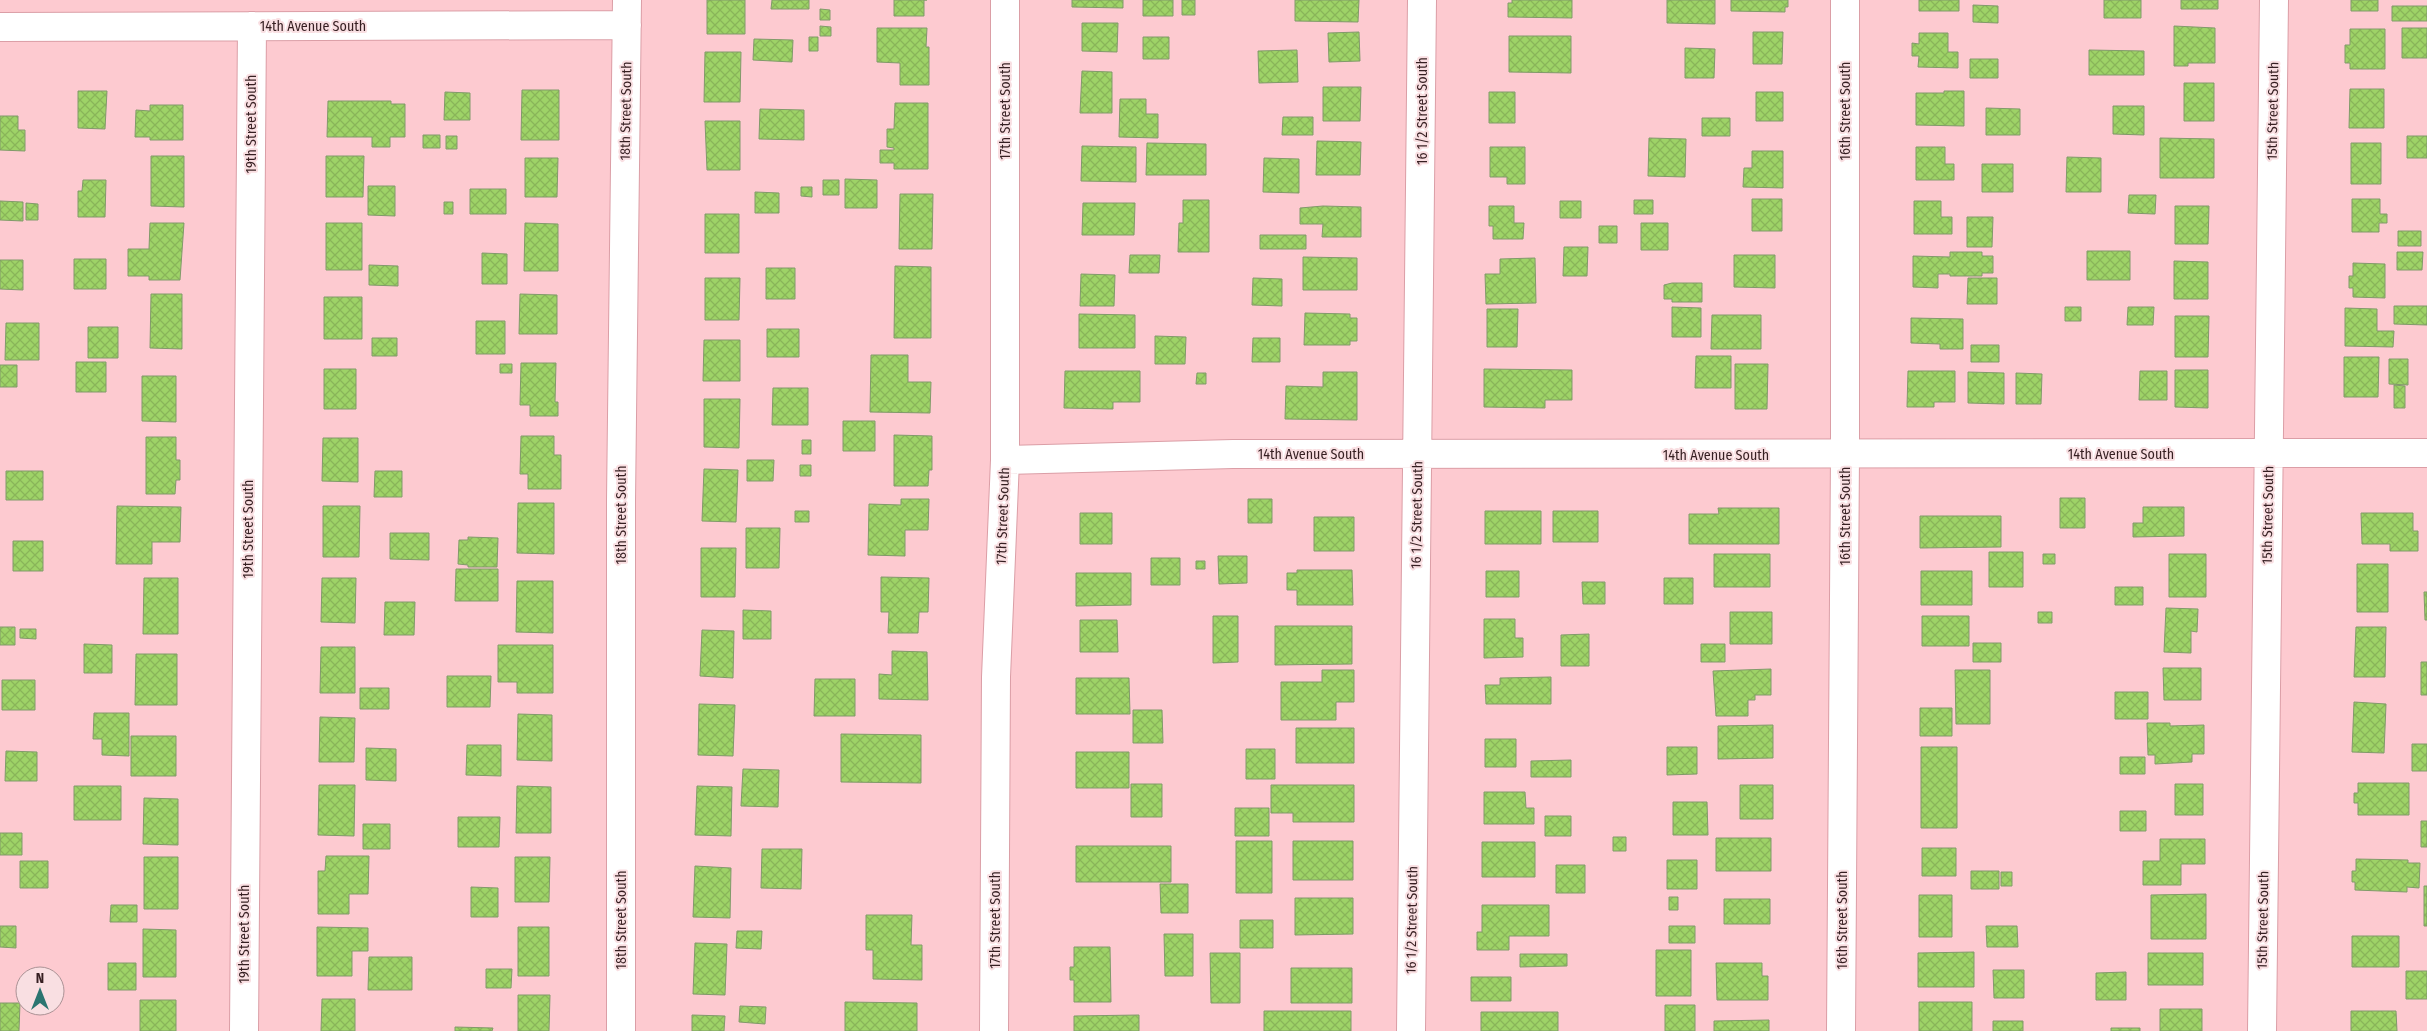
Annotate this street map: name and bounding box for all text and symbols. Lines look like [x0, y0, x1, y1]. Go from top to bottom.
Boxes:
street label: 14th Avenue South [260, 18, 366, 35]
street label: 16 1/2 Street South [1414, 57, 1431, 165]
street label: 18th Street South [617, 61, 635, 161]
street label: 17th Street South [997, 62, 1014, 160]
street label: 16th Street South [1837, 62, 1854, 160]
street label: 15th Street South [2264, 62, 2282, 160]
street label: 19th Street South [243, 75, 260, 173]
street label: 14th Avenue South [1258, 446, 1364, 463]
street label: 14th Avenue South [2068, 446, 2174, 463]
street label: 14th Avenue South [1663, 447, 1769, 464]
street label: 16 1/2 Street South [1408, 461, 1426, 569]
street label: 18th Street South [613, 465, 630, 565]
street label: 15th Street South [2259, 466, 2277, 564]
street label: 17th Street South [993, 467, 1013, 565]
street label: 16th Street South [1837, 467, 1854, 565]
street label: 19th Street South [240, 480, 257, 578]
street label: 16 1/2 Street South [1403, 866, 1421, 974]
street label: 18th Street South [613, 870, 630, 970]
street label: 17th Street South [987, 871, 1004, 969]
street label: 16th Street South [1834, 871, 1851, 969]
street label: 15th Street South [2254, 871, 2272, 969]
street label: 19th Street South [236, 885, 253, 983]
north arrow [15, 966, 65, 1016]
text: N [36, 970, 44, 987]

